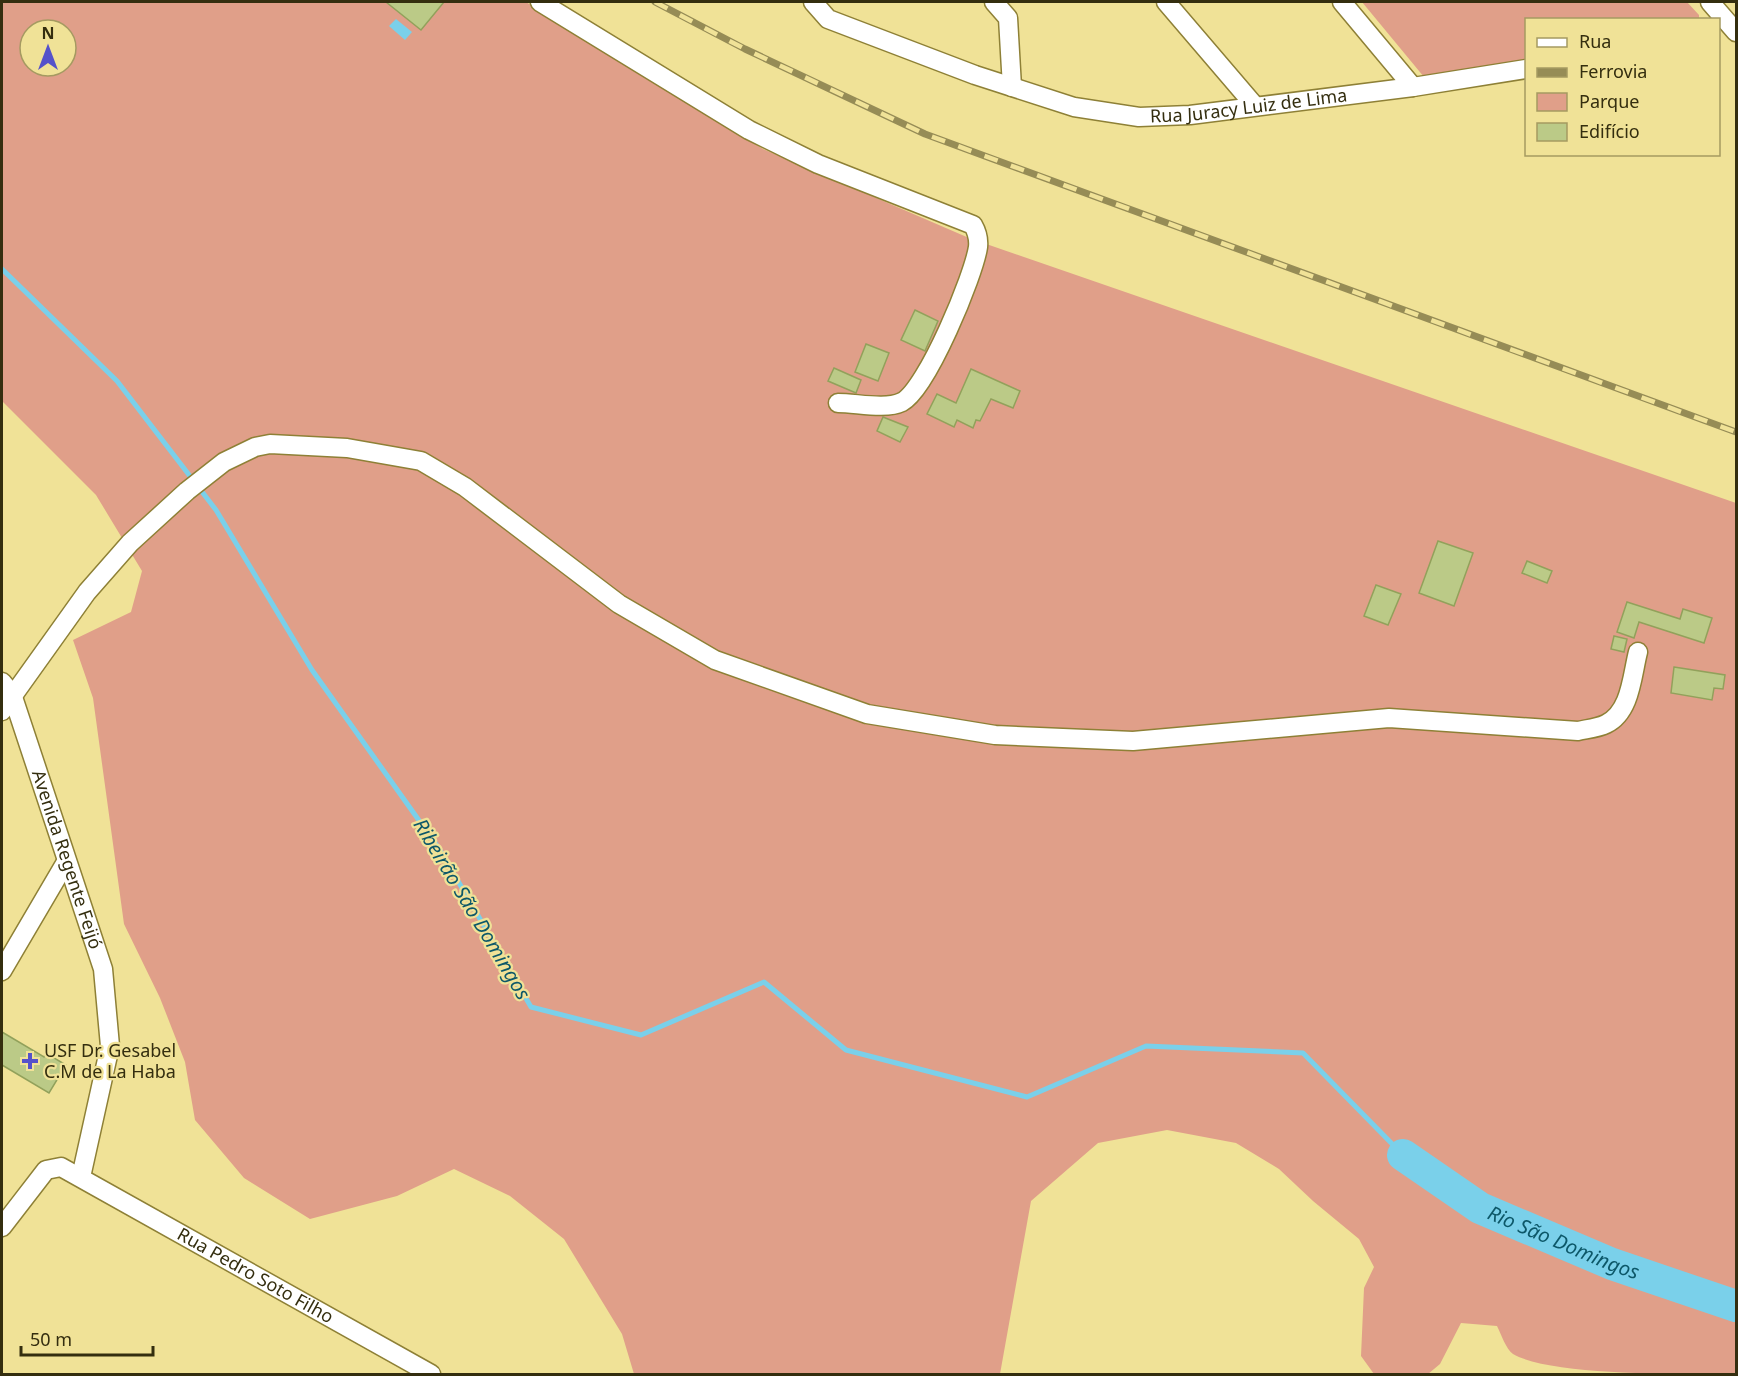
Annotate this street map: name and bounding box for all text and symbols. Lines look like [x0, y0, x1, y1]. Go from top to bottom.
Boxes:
north arrow [18, 18, 78, 78]
legend [1525, 18, 1720, 156]
text: N [41, 22, 55, 44]
text: Rua [1579, 29, 1611, 53]
text: Ferrovia [1579, 59, 1647, 83]
street label: Rua Juracy Luiz de Lima [1150, 82, 1348, 128]
text: Parque [1579, 89, 1639, 113]
text: Edifício [1579, 119, 1640, 143]
street label: Avenida Regente Feijó [27, 767, 109, 952]
water label: Ribeirão São Domingos [408, 813, 537, 1005]
place label: USF Dr. Gesabel C.M de La Haba [44, 1038, 176, 1083]
marker: USF Dr. Gesabel C.M de La Haba [21, 1052, 39, 1070]
water label: Rio São Domingos [1484, 1199, 1643, 1285]
street label: Rua Pedro Soto Filho [173, 1222, 338, 1328]
scale bar [21, 1319, 153, 1357]
text: 50 m [30, 1327, 72, 1351]

